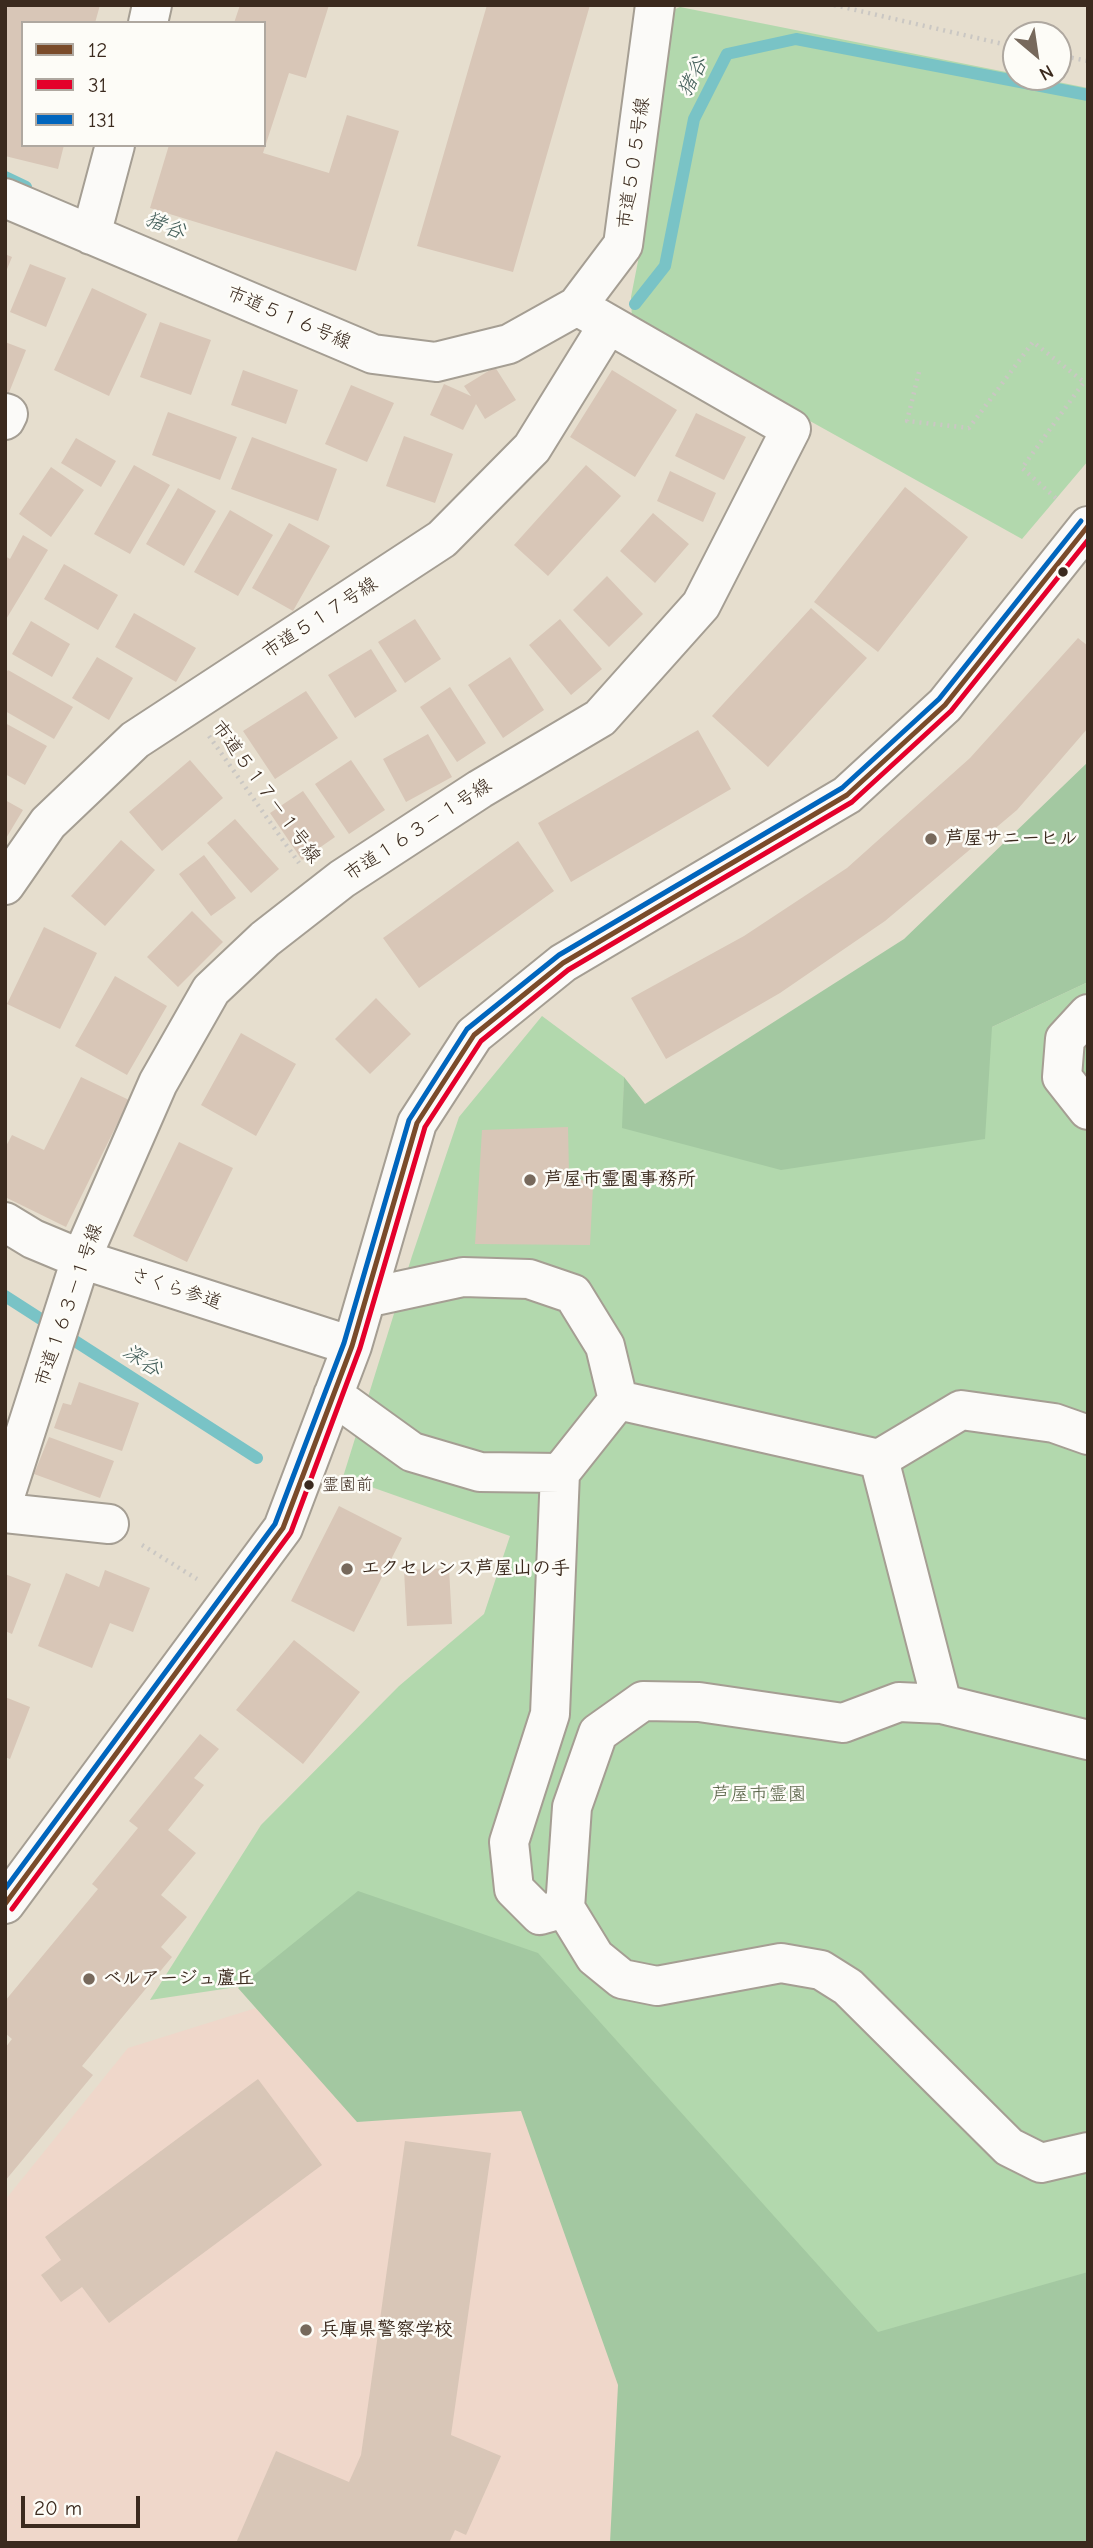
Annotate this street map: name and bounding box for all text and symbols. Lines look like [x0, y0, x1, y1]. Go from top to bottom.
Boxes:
legend [21, 21, 266, 147]
north arrow [1002, 21, 1072, 91]
text: 12 [88, 38, 107, 62]
water label: 猪谷 [672, 53, 714, 101]
text: N [1035, 60, 1057, 85]
text: 31 [88, 73, 107, 97]
street label: 市道５０５号線 [613, 96, 655, 230]
text: 131 [88, 108, 115, 132]
water label: 猪谷 [141, 206, 189, 246]
street label: 市道５１６号線 [223, 282, 355, 354]
unlabelled marker [1056, 565, 1070, 579]
street label: 市道５１７号線 [258, 572, 382, 664]
street label: 市道５１７－１号線 [207, 716, 325, 868]
street label: 市道１６３－１号線 [340, 774, 496, 886]
place label: 芦屋サニーヒル [945, 828, 1078, 850]
marker: 芦屋サニーヒル [923, 831, 939, 847]
place label: 芦屋市霊園事務所 [544, 1169, 696, 1191]
marker: 芦屋市霊園事務所 [522, 1172, 538, 1188]
street label: 市道１６３－１号線 [30, 1220, 108, 1390]
street label: さくら参道 [127, 1263, 225, 1315]
water label: 深谷 [118, 1339, 166, 1383]
place label: 霊園前 [322, 1475, 373, 1495]
marker: 霊園前 [302, 1478, 316, 1492]
place label: エクセレンス芦屋山の手 [361, 1558, 570, 1580]
marker: エクセレンス芦屋山の手 [339, 1561, 355, 1577]
park label: 芦屋市霊園 [712, 1784, 806, 1806]
place label: ベルアージュ蘆丘 [103, 1968, 254, 1990]
marker: ベルアージュ蘆丘 [81, 1971, 97, 1987]
place label: 兵庫県警察学校 [320, 2319, 453, 2341]
marker: 兵庫県警察学校 [298, 2322, 314, 2338]
scale bar [24, 2482, 144, 2526]
text: 20 m [34, 2496, 82, 2520]

